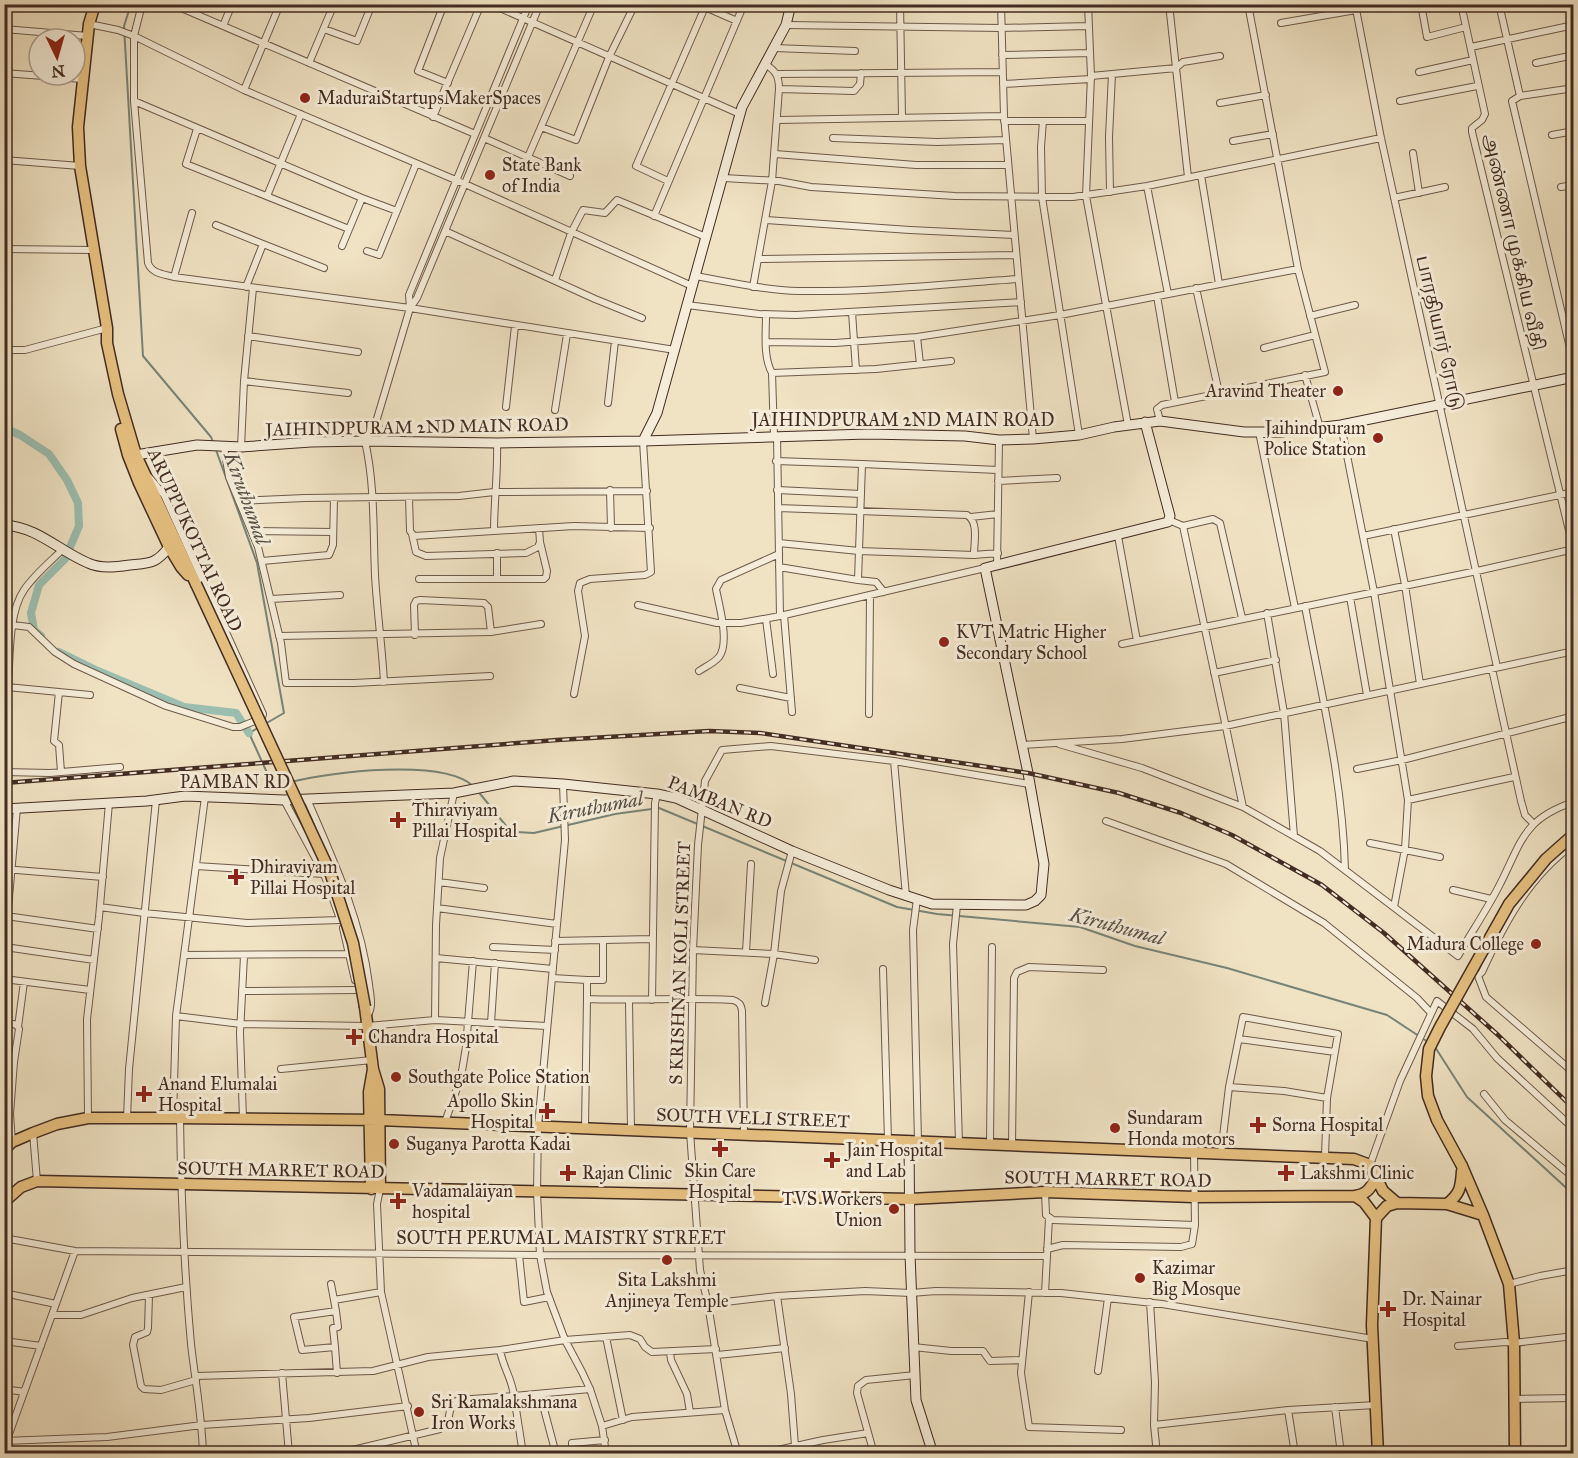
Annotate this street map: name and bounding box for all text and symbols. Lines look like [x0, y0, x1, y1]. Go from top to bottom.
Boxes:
north arrow [27, 27, 87, 87]
text: N [50, 61, 66, 82]
place label: MaduraiStartupsMakerSpaces [317, 87, 541, 109]
marker: MaduraiStartupsMakerSpaces [298, 91, 312, 105]
street label: அண்ணா முக்கிய வீதி [1478, 131, 1550, 353]
place label: State Bank of India [502, 154, 582, 197]
marker: State Bank of India [483, 168, 497, 182]
street label: பாரதியார் ரோடு [1411, 253, 1469, 413]
place label: Aravind Theater [1204, 380, 1326, 402]
marker: Aravind Theater [1331, 384, 1345, 398]
street label: JAIHINDPURAM 2ND MAIN ROAD [749, 409, 1055, 432]
street label: JAIHINDPURAM 2ND MAIN ROAD [263, 413, 569, 442]
place label: Jaihindpuram Police Station [1263, 417, 1366, 460]
marker: Jaihindpuram Police Station [1371, 431, 1385, 445]
street label: ARUPPUKOTTAI ROAD [142, 444, 247, 635]
water label: Kiruthumal [219, 447, 275, 549]
place label: KVT Matric Higher Secondary School [956, 621, 1106, 664]
marker: KVT Matric Higher Secondary School [937, 635, 951, 649]
street label: PAMBAN RD [180, 771, 290, 793]
street label: PAMBAN RD [665, 771, 775, 833]
water label: Kiruthumal [544, 786, 646, 828]
place label: Thiraviyam Pillai Hospital [412, 799, 517, 842]
marker: Thiraviyam Pillai Hospital [389, 811, 407, 829]
street label: S KRISHNAN KOLI STREET [665, 841, 695, 1085]
place label: Dhiraviyam Pillai Hospital [250, 856, 355, 899]
marker: Dhiraviyam Pillai Hospital [227, 868, 245, 886]
water label: Kiruthumal [1066, 902, 1168, 951]
place label: Madura College [1407, 933, 1524, 956]
marker: Madura College [1529, 937, 1543, 951]
place label: Chandra Hospital [368, 1026, 499, 1048]
marker: Chandra Hospital [345, 1028, 363, 1046]
place label: Southgate Police Station [408, 1066, 590, 1089]
marker: Southgate Police Station [389, 1070, 403, 1084]
place label: Anand Elumalai Hospital [157, 1073, 278, 1116]
marker: Anand Elumalai Hospital [135, 1085, 153, 1103]
place label: Apollo Skin Hospital [447, 1090, 534, 1133]
marker: Apollo Skin Hospital [538, 1102, 556, 1120]
street label: SOUTH VELI STREET [656, 1104, 850, 1132]
place label: Sundaram Honda motors [1127, 1107, 1235, 1150]
place label: Sorna Hospital [1272, 1114, 1383, 1136]
marker: Sorna Hospital [1249, 1116, 1267, 1134]
marker: Sundaram Honda motors [1108, 1121, 1122, 1135]
place label: Suganya Parotta Kadai [406, 1133, 571, 1156]
marker: Suganya Parotta Kadai [387, 1137, 401, 1151]
place label: Jain Hospital and Lab [844, 1139, 943, 1182]
marker: Skin Care Hospital [711, 1140, 729, 1158]
marker: Jain Hospital and Lab [823, 1151, 841, 1169]
street label: SOUTH MARRET ROAD [177, 1157, 385, 1183]
place label: Skin Care Hospital [684, 1160, 756, 1203]
place label: Rajan Clinic [582, 1162, 673, 1184]
place label: Lakshmi Clinic [1300, 1162, 1414, 1184]
marker: Rajan Clinic [559, 1164, 577, 1182]
marker: Lakshmi Clinic [1277, 1164, 1295, 1182]
street label: SOUTH MARRET ROAD [1004, 1166, 1212, 1192]
place label: Vadamalaiyan hospital [411, 1180, 513, 1223]
place label: TVS Workers Union [782, 1188, 882, 1231]
marker: Vadamalaiyan hospital [389, 1192, 407, 1210]
marker: TVS Workers Union [887, 1202, 901, 1216]
street label: SOUTH PERUMAL MAISTRY STREET [396, 1227, 726, 1249]
marker: Sita Lakshmi Anjineya Temple [660, 1253, 674, 1267]
place label: Kazimar Big Mosque [1152, 1257, 1241, 1301]
place label: Sita Lakshmi Anjineya Temple [605, 1269, 728, 1312]
marker: Kazimar Big Mosque [1133, 1271, 1147, 1285]
place label: Dr. Nainar Hospital [1402, 1288, 1482, 1331]
marker: Dr. Nainar Hospital [1379, 1300, 1397, 1318]
place label: Sri Ramalakshmana Iron Works [431, 1391, 578, 1434]
marker: Sri Ramalakshmana Iron Works [412, 1405, 426, 1419]

